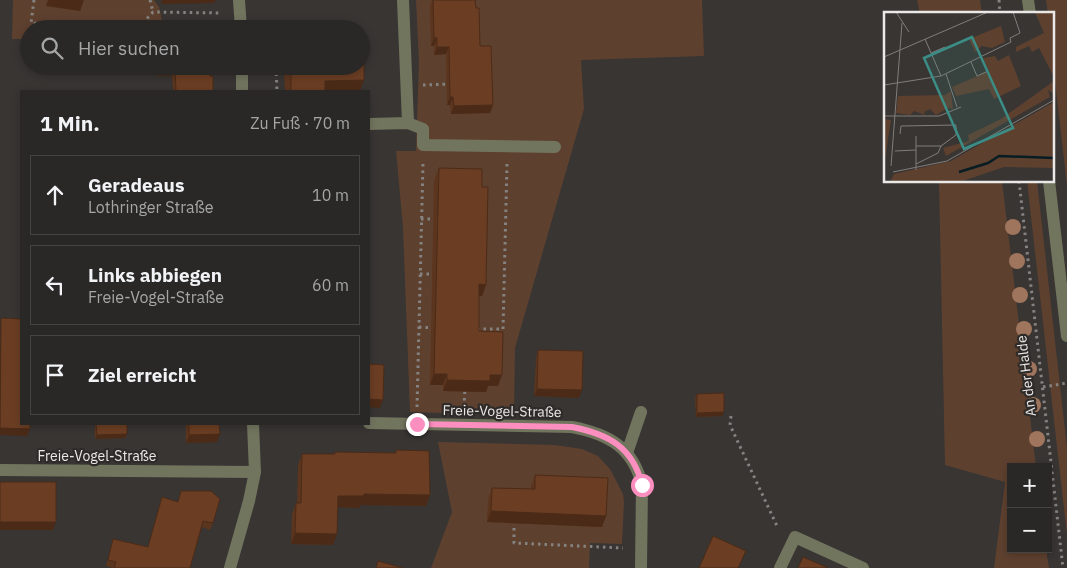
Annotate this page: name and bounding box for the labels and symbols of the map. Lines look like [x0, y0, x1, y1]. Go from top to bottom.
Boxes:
inset map [884, 12, 1054, 182]
street label: An der Halde [1012, 334, 1040, 418]
street label: Freie-Vogel-Straße [442, 401, 562, 421]
route end [406, 413, 429, 436]
street label: Freie-Vogel-Straße [37, 447, 157, 465]
route start [631, 474, 654, 497]

